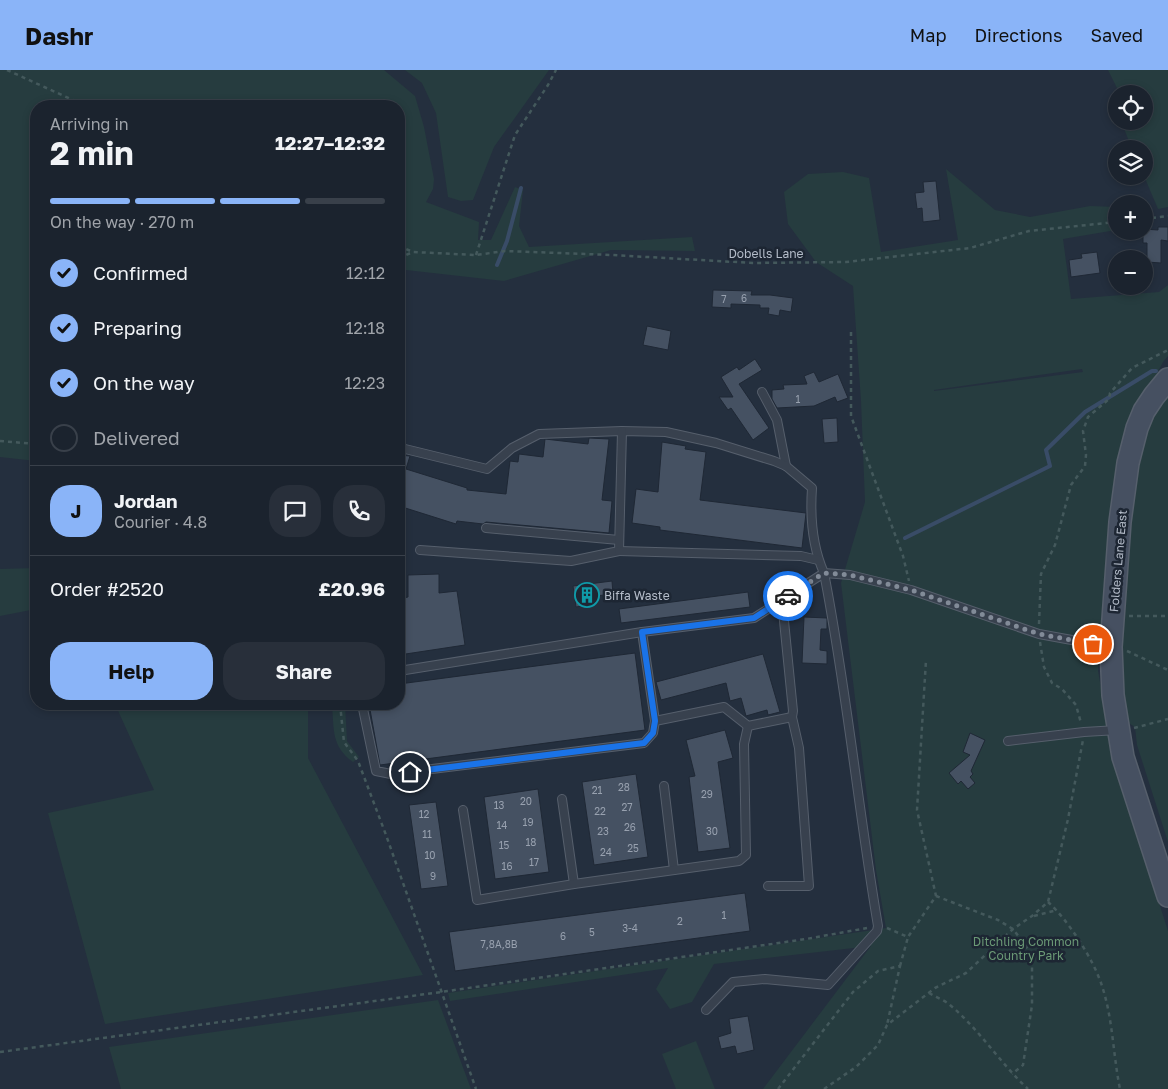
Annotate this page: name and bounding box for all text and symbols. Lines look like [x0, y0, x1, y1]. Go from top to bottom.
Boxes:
text: Dashr [25, 21, 93, 50]
text: Map [910, 24, 946, 46]
text: Directions [974, 24, 1062, 46]
text: Saved [1090, 24, 1143, 46]
map controls [1108, 85, 1153, 295]
button: locate [1108, 85, 1153, 130]
text: Arriving in [50, 114, 129, 134]
text: 12:27–12:32 [275, 131, 385, 154]
text: 2 min [50, 134, 134, 172]
button: layers [1108, 140, 1153, 185]
button: + [1108, 195, 1153, 240]
text: On the way · 270 m [50, 212, 194, 232]
street label: Dobells Lane [728, 246, 804, 261]
button: − [1108, 250, 1153, 295]
icon: check [50, 259, 78, 287]
text: Confirmed [93, 261, 188, 284]
text: 12:12 [346, 263, 385, 283]
house number: 6 [741, 292, 747, 304]
house number: 7 [721, 293, 727, 305]
icon: check [50, 314, 78, 342]
text: Preparing [93, 316, 182, 339]
text: 12:18 [346, 318, 385, 338]
icon: check [50, 369, 78, 397]
text: On the way [93, 371, 195, 394]
text: 12:23 [345, 373, 385, 393]
house number: 1 [796, 393, 801, 405]
text: Delivered [93, 426, 180, 449]
button: chat [269, 485, 321, 537]
button: phone [333, 485, 385, 537]
text: Jordan [114, 489, 178, 512]
text: J [71, 499, 81, 522]
street label: Folders Lane East [1106, 509, 1130, 613]
text: Courier · 4.8 [114, 512, 207, 532]
courier [763, 571, 813, 621]
text: Order #2520 [50, 577, 164, 600]
text: £20.96 [318, 577, 385, 600]
building icon: Biffa Waste [574, 582, 600, 608]
icon: car [774, 582, 802, 610]
place label: Biffa Waste [604, 588, 670, 603]
pin [1072, 623, 1114, 665]
icon: bag [1079, 630, 1107, 658]
button: Help [50, 642, 213, 700]
button: Share [223, 642, 385, 700]
pin [389, 751, 431, 793]
icon: home [396, 758, 424, 786]
house number: 28 [618, 781, 630, 793]
house number: 21 [592, 784, 602, 796]
house number: 29 [701, 788, 713, 800]
house number: 20 [520, 795, 532, 807]
house number: 13 [494, 799, 504, 811]
house number: 27 [621, 801, 633, 813]
house number: 22 [594, 805, 606, 817]
house number: 12 [419, 808, 430, 820]
house number: 19 [523, 816, 533, 828]
house number: 14 [497, 819, 507, 831]
house number: 26 [624, 821, 636, 833]
house number: 23 [597, 825, 609, 837]
house number: 30 [706, 825, 718, 837]
house number: 11 [422, 828, 432, 840]
house number: 18 [526, 836, 536, 848]
house number: 15 [499, 839, 510, 851]
house number: 25 [627, 842, 639, 854]
house number: 24 [600, 846, 612, 858]
house number: 10 [424, 849, 436, 861]
house number: 17 [529, 856, 539, 868]
house number: 16 [502, 860, 512, 872]
house number: 9 [430, 870, 436, 882]
house number: 1 [722, 909, 727, 921]
house number: 2 [677, 915, 683, 927]
house number: 3-4 [622, 922, 638, 934]
house number: 5 [589, 926, 595, 938]
house number: 6 [560, 930, 566, 942]
park label: Ditchling Common Country Park [973, 934, 1079, 963]
house number: 7,8A,8B [481, 938, 518, 950]

